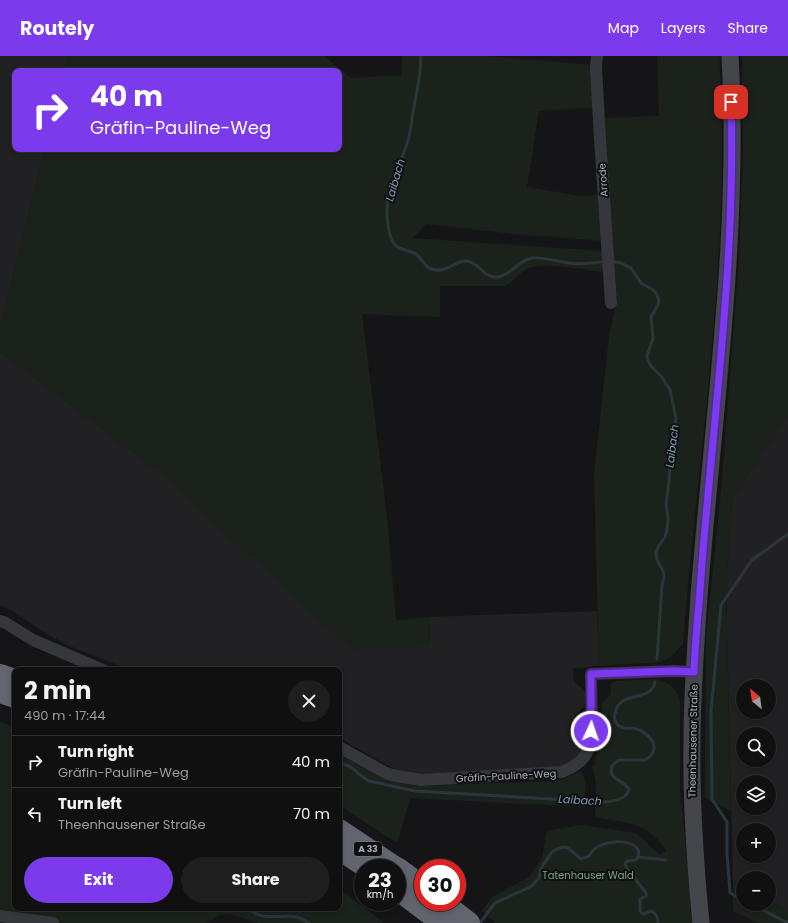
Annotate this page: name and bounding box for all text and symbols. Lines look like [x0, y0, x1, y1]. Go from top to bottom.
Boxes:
text: Routely [20, 15, 94, 42]
text: Map [608, 18, 639, 38]
text: Layers [661, 18, 705, 38]
text: Share [727, 18, 768, 38]
text: 40 m [90, 77, 163, 116]
icon: right [24, 84, 76, 136]
pin [714, 85, 748, 119]
icon: arrive [720, 91, 742, 113]
text: Gräfin-Pauline-Weg [90, 115, 271, 140]
water label: Laibach [381, 157, 409, 203]
street label: Arrode [594, 163, 612, 197]
water label: Laibach [661, 423, 683, 469]
text: 2 min [24, 674, 91, 707]
north arrow [736, 679, 776, 719]
map controls [736, 679, 776, 911]
button: close [288, 680, 330, 722]
street label: Theenhausener Straße [685, 684, 701, 798]
text: 490 m · 17:44 [24, 706, 105, 725]
position arrow [570, 710, 612, 752]
button: search [736, 727, 776, 767]
text: Turn right [58, 741, 134, 762]
icon: right [24, 751, 46, 773]
text: 40 m [292, 751, 330, 772]
text: Gräfin-Pauline-Weg [58, 763, 189, 782]
street label: Gräfin-Pauline-Weg [455, 766, 557, 786]
button: layers [736, 775, 776, 815]
water label: Laibach [558, 791, 602, 809]
text: Turn left [58, 793, 122, 814]
icon: left [24, 803, 46, 825]
text: 70 m [293, 803, 330, 824]
text: Theenhausener Straße [58, 815, 206, 834]
button: + [736, 823, 776, 863]
road number: A 33 [354, 842, 382, 856]
button: Exit [24, 857, 173, 903]
button: Share [181, 857, 330, 903]
speed limit sign: 30 [414, 859, 466, 911]
text: 23 [368, 866, 392, 894]
park label: Tatenhauser Wald [542, 868, 634, 883]
button: − [736, 871, 776, 911]
text: km/h [367, 887, 393, 902]

